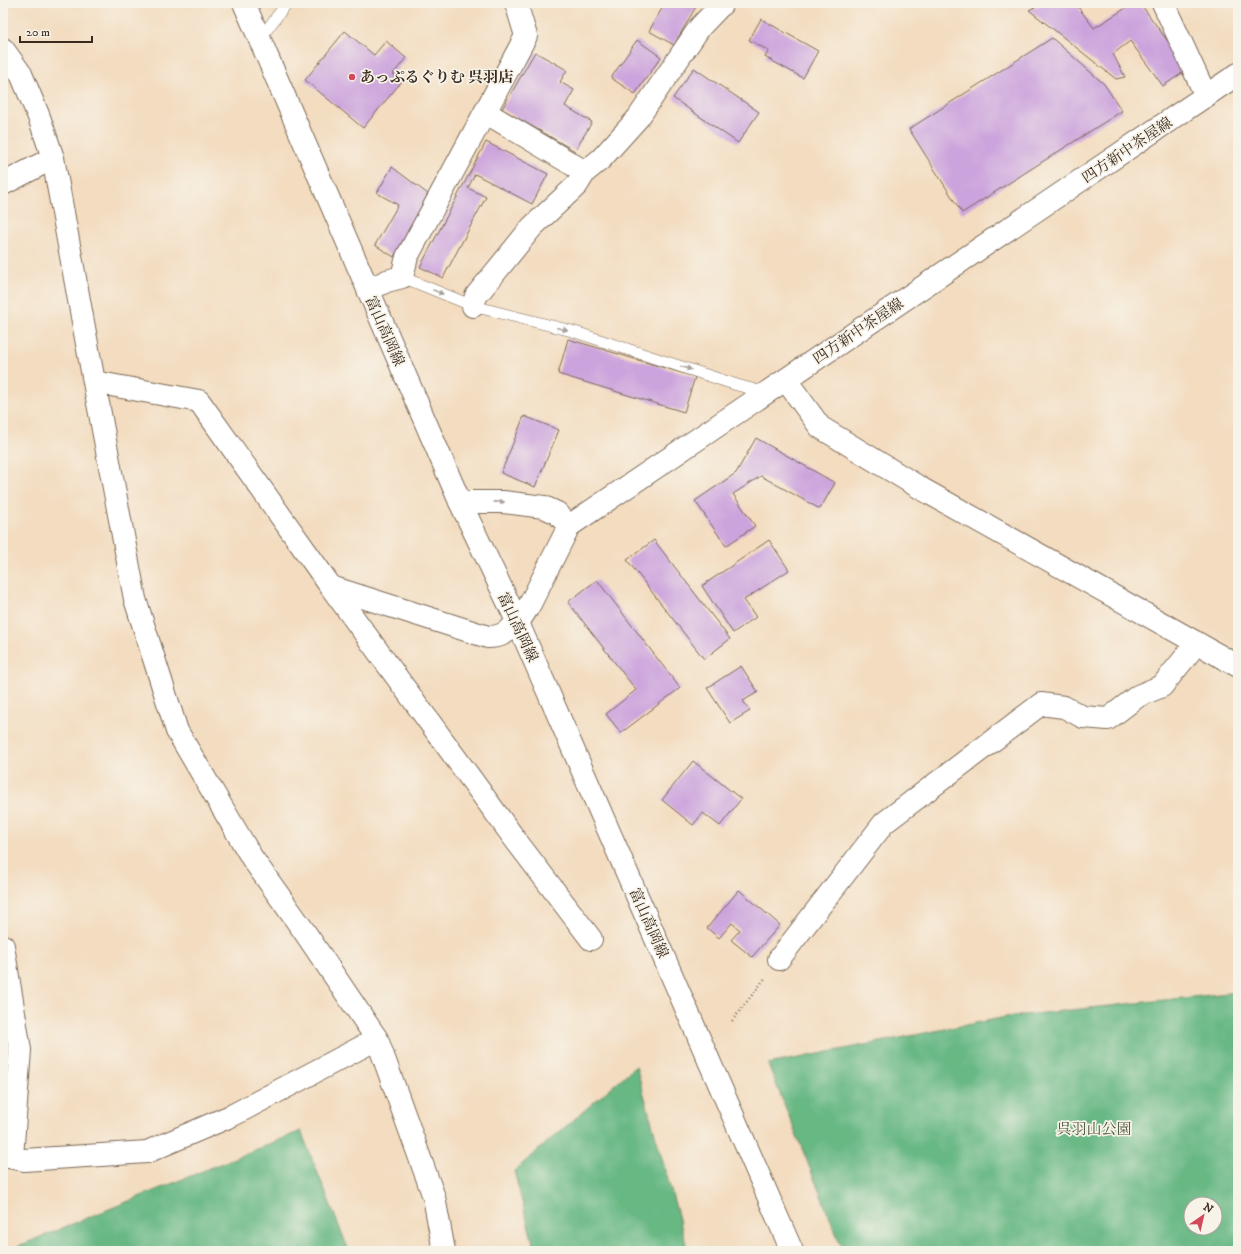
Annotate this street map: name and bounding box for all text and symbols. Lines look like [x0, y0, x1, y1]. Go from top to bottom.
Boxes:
scale bar [20, 18, 92, 44]
text: 20 m [26, 25, 50, 40]
place label: あっぷるぐりむ 呉羽店 [360, 68, 513, 87]
marker: あっぷるぐりむ 呉羽店 [347, 72, 357, 82]
street label: 四方新中茶屋線 [1078, 113, 1176, 188]
one-way arrow [432, 289, 444, 295]
street label: 富山高岡線 [361, 293, 408, 369]
street label: 四方新中茶屋線 [809, 294, 907, 369]
one-way arrow [556, 326, 569, 332]
one-way arrow [681, 365, 693, 371]
one-way arrow [493, 499, 506, 505]
street label: 富山高岡線 [493, 589, 542, 665]
street label: 富山高岡線 [625, 885, 672, 961]
park label: 呉羽山公園 [1056, 1120, 1132, 1139]
north arrow [1183, 1196, 1223, 1236]
text: N [1200, 1200, 1216, 1217]

